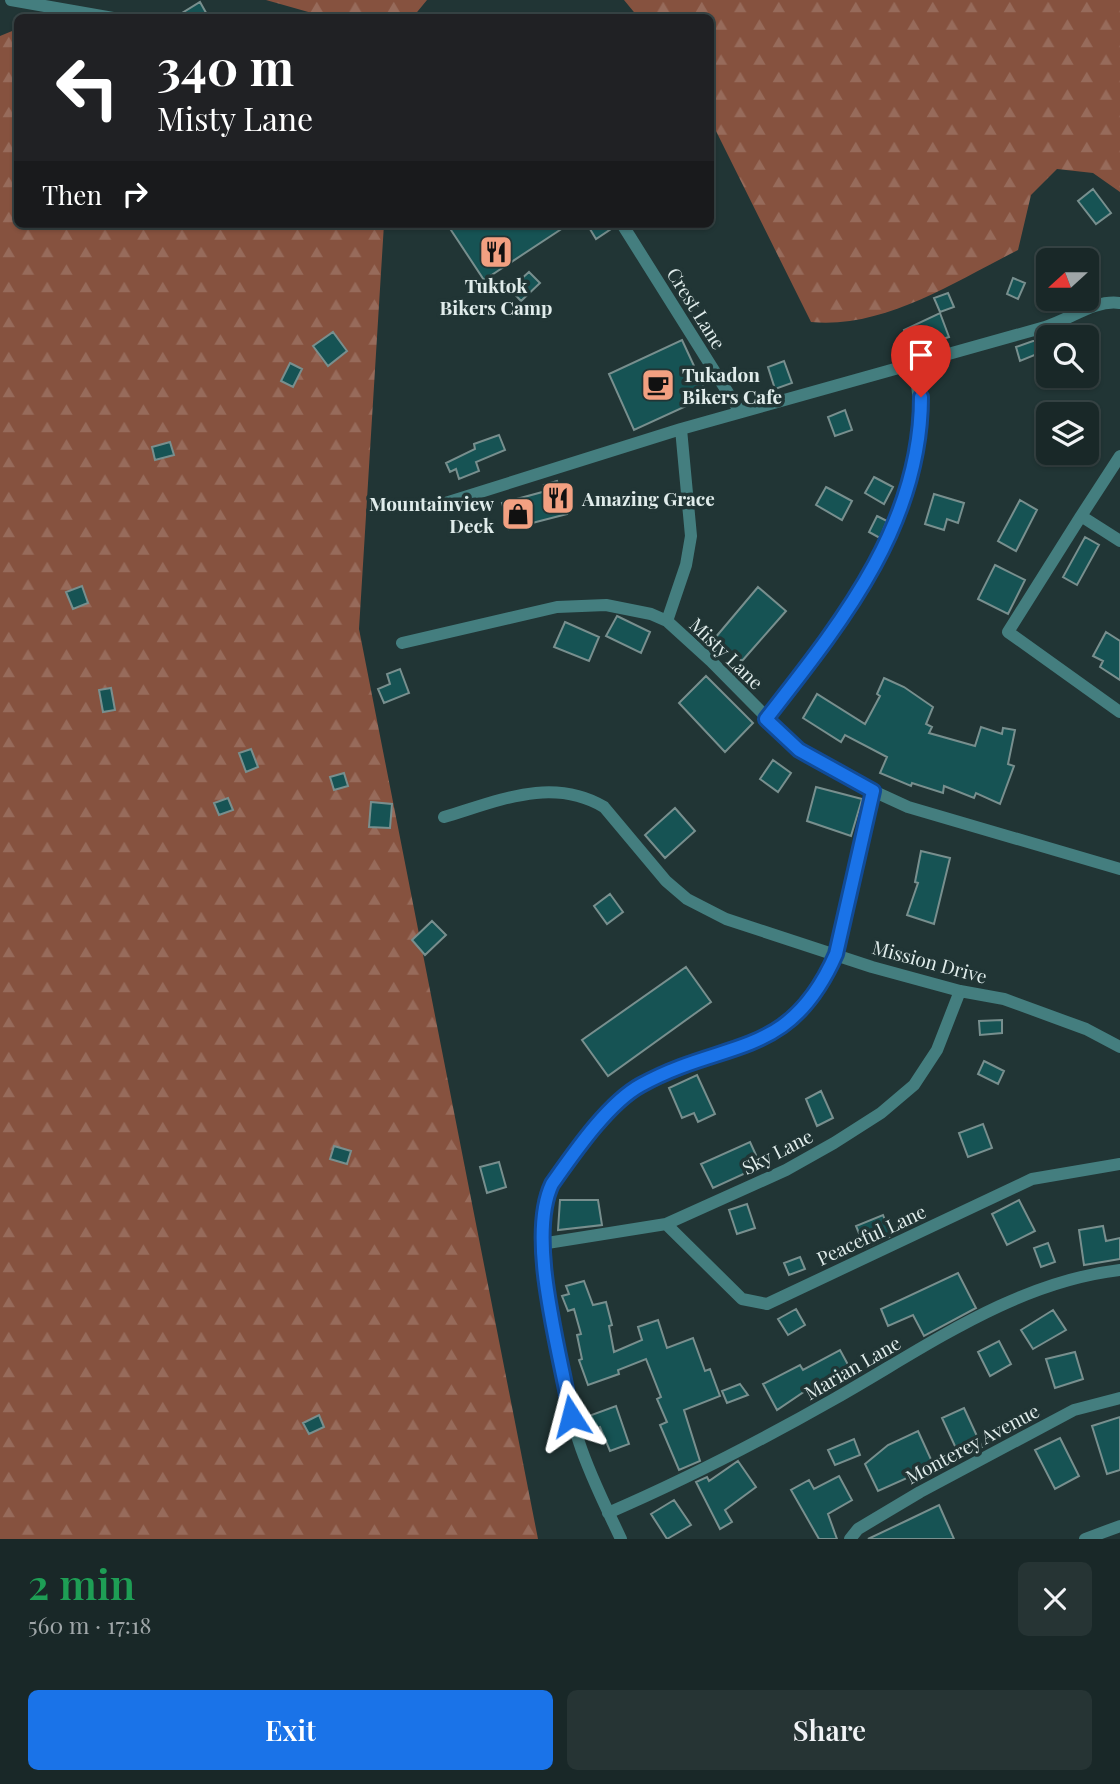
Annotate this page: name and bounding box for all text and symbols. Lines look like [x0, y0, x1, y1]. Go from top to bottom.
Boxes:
text: 340 m [157, 33, 294, 98]
icon: left [42, 42, 133, 133]
text: Misty Lane [157, 96, 313, 139]
icon: right [116, 175, 154, 213]
text: Then [42, 177, 102, 212]
restaurant icon: Tuktok Bikers Camp [477, 233, 515, 271]
north arrow [1036, 248, 1099, 312]
map controls [1036, 248, 1099, 465]
street label: Crest Lane [662, 262, 732, 354]
place label: Tuktok Bikers Camp [440, 272, 552, 320]
pin [891, 325, 951, 397]
button: search [1036, 325, 1099, 388]
icon: arrive [902, 336, 940, 374]
place label: Tukadon Bikers Cafe [682, 361, 782, 409]
cafe icon: Tukadon Bikers Cafe [639, 366, 677, 404]
button: layers [1036, 402, 1099, 465]
restaurant icon: Amazing Grace [539, 479, 577, 517]
place label: Amazing Grace [581, 485, 715, 511]
place label: Mountainview Deck [369, 490, 495, 538]
shop icon: Mountainview Deck [499, 495, 537, 533]
street label: Misty Lane [685, 611, 769, 695]
street label: Mission Drive [870, 933, 990, 989]
street label: Sky Lane [737, 1122, 817, 1180]
street label: Peaceful Lane [812, 1197, 930, 1271]
street label: Marian Lane [799, 1329, 905, 1405]
position arrow [534, 1379, 608, 1453]
street label: Monterey Avenue [901, 1397, 1043, 1489]
text: 2 min [28, 1555, 135, 1611]
button: close [1018, 1562, 1092, 1636]
text: 560 m · 17:18 [28, 1609, 151, 1640]
button: Exit [28, 1690, 553, 1770]
button: Share [567, 1690, 1092, 1770]

